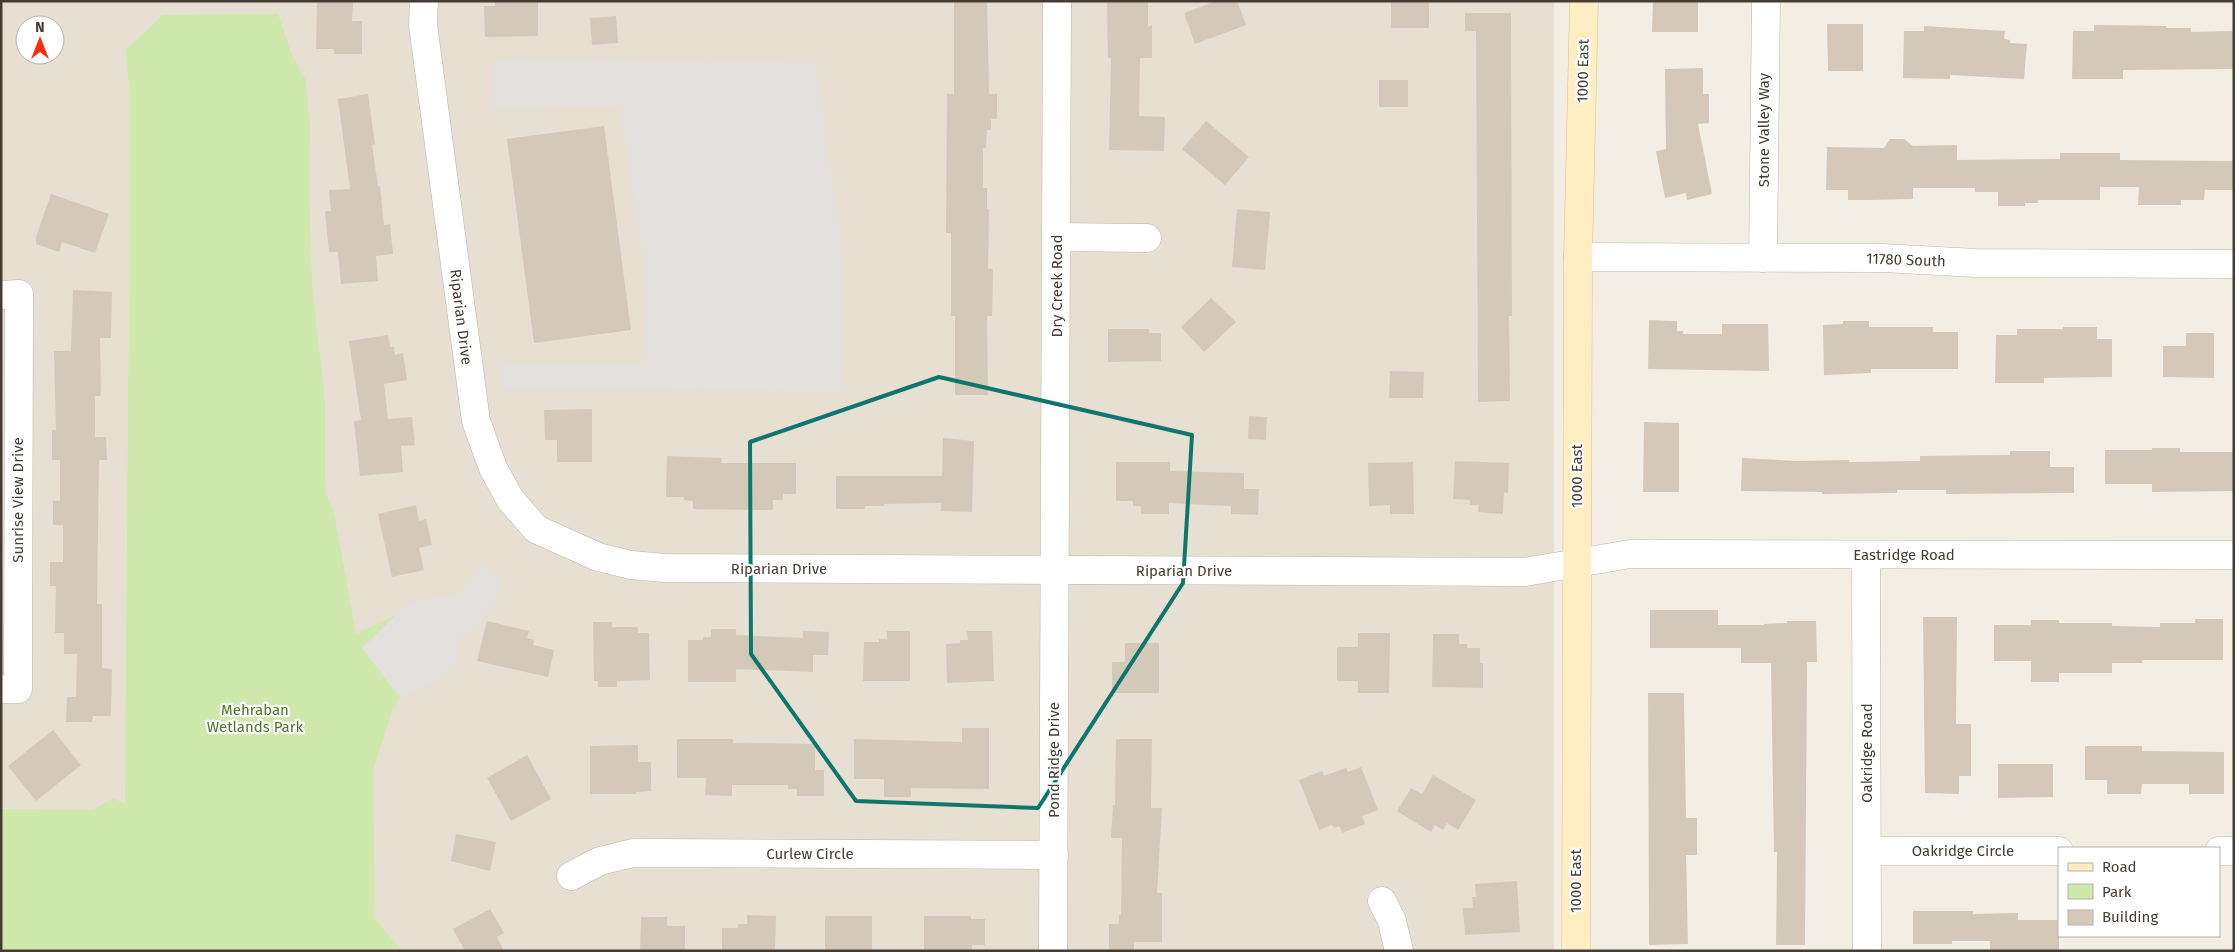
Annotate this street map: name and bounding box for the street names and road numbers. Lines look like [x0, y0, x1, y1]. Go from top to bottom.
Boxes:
street label: 1000 East [1573, 38, 1593, 103]
street label: Stone Valley Way [1755, 72, 1773, 187]
street label: Dry Creek Road [1048, 235, 1066, 337]
street label: 11780 South [1866, 250, 1946, 270]
street label: Riparian Drive [446, 268, 476, 366]
street label: Sunrise View Drive [9, 437, 27, 563]
street label: 1000 East [1568, 443, 1586, 508]
street label: Eastridge Road [1853, 546, 1955, 564]
street label: Riparian Drive [731, 560, 827, 578]
street label: Riparian Drive [1136, 562, 1232, 580]
street label: Pond Ridge Drive [1045, 702, 1063, 818]
street label: Oakridge Road [1858, 703, 1876, 803]
street label: Oakridge Circle [1912, 842, 2014, 860]
street label: Curlew Circle [766, 845, 854, 863]
street label: 1000 East [1567, 848, 1585, 913]

